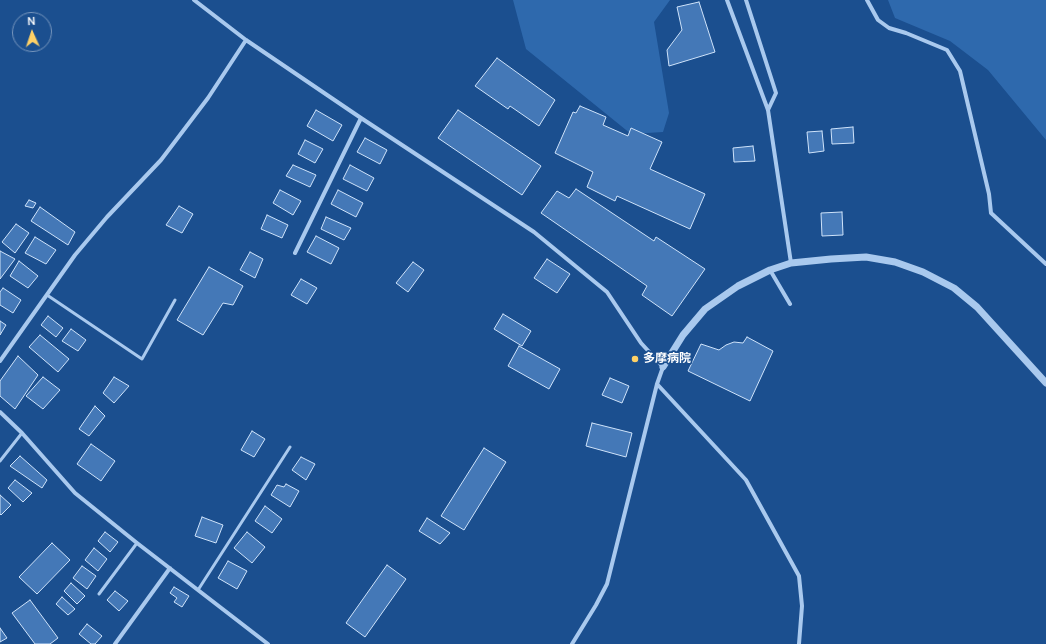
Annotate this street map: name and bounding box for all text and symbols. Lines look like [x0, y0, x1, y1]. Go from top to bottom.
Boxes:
north arrow [12, 12, 52, 52]
text: N [27, 13, 36, 28]
place label: 多摩病院 [643, 352, 691, 366]
marker: 多摩病院 [630, 354, 640, 364]

